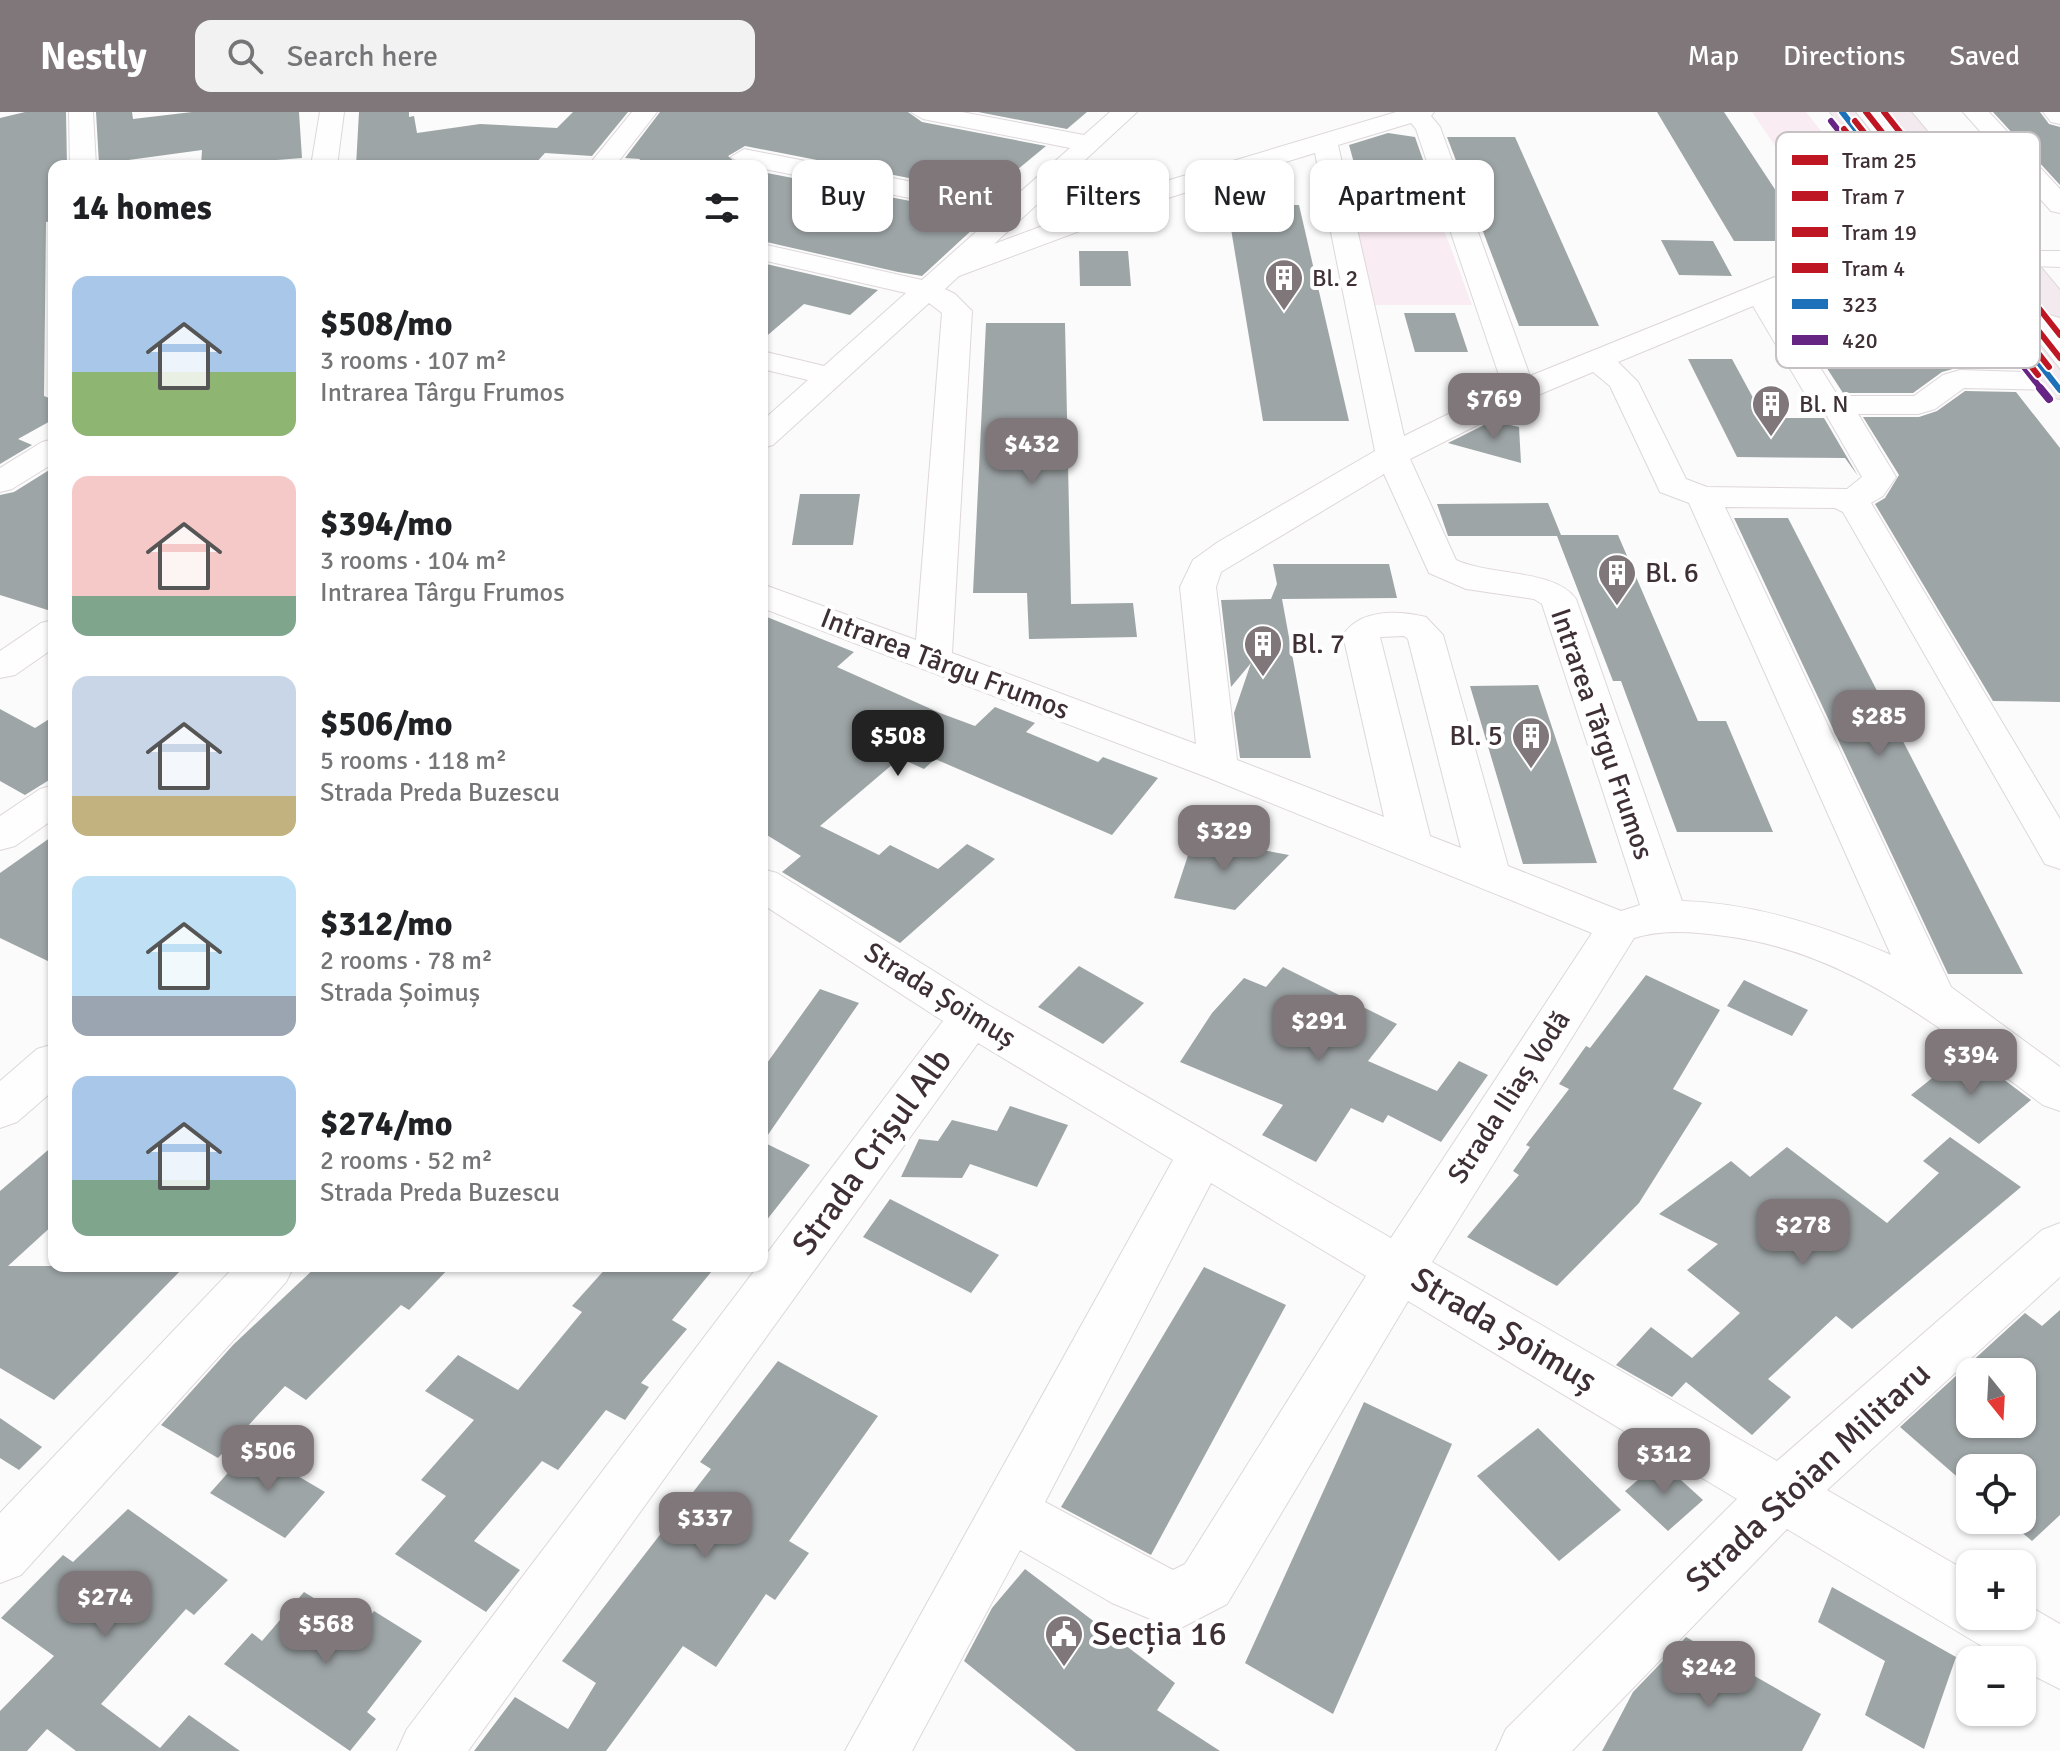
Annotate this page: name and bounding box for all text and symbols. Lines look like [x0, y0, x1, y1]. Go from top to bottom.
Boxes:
search box [195, 20, 755, 92]
text: Nestly [40, 33, 147, 80]
icon: search [223, 34, 267, 78]
text: Search here [287, 38, 438, 75]
text: Map [1687, 39, 1739, 73]
text: Directions [1783, 39, 1905, 73]
text: Saved [1949, 39, 2020, 73]
legend [1776, 132, 2040, 368]
text: Tram 25 [1842, 147, 1917, 174]
chip: Buy [792, 160, 893, 232]
chip: Rent [909, 160, 1021, 232]
chip: Filters [1037, 160, 1169, 232]
chip: New [1185, 160, 1294, 232]
chip: Apartment [1310, 160, 1494, 232]
text: Tram 7 [1842, 183, 1905, 210]
icon: filters [700, 186, 744, 230]
text: 14 homes [72, 187, 212, 229]
text: Tram 19 [1842, 219, 1917, 246]
text: Tram 4 [1842, 255, 1905, 282]
building icon: Bl. 2 [1263, 257, 1305, 312]
place label: Bl. 2 [1312, 263, 1358, 293]
text: 323 [1842, 291, 1878, 318]
text: $508/mo [320, 303, 453, 345]
icon: home [136, 308, 232, 404]
text: 420 [1842, 327, 1878, 354]
text: 3 rooms · 107 m² [320, 345, 507, 377]
pin: $769 [1447, 373, 1541, 441]
text: Intrarea Târgu Frumos [320, 377, 565, 409]
text: $769 [1466, 383, 1522, 415]
building icon: Bl. N [1750, 383, 1792, 438]
place label: Bl. N [1799, 389, 1848, 419]
pin: $432 [985, 418, 1079, 486]
text: $432 [1004, 428, 1060, 460]
text: $394/mo [320, 503, 453, 545]
icon: home [136, 508, 232, 604]
text: 3 rooms · 104 m² [320, 545, 507, 577]
building icon: Bl. 6 [1596, 552, 1638, 607]
place label: Bl. 6 [1645, 556, 1699, 590]
text: Intrarea Târgu Frumos [320, 577, 565, 609]
street label: Intrarea Târgu Frumos [816, 601, 1074, 727]
street label: Intrarea Târgu Frumos [1543, 604, 1661, 864]
building icon: Bl. 7 [1242, 623, 1284, 678]
place label: Bl. 7 [1291, 627, 1345, 661]
pin: $285 [1832, 690, 1926, 758]
text: $285 [1851, 700, 1907, 732]
text: $506/mo [320, 703, 453, 745]
icon: home [136, 708, 232, 804]
pin: $508 [851, 710, 945, 778]
building icon: Bl. 5 [1510, 715, 1552, 770]
place label: Bl. 5 [1449, 719, 1503, 753]
text: $508 [870, 720, 926, 752]
text: 5 rooms · 118 m² [320, 745, 507, 777]
text: Strada Preda Buzescu [320, 777, 560, 809]
pin: $329 [1177, 805, 1271, 873]
text: $329 [1196, 815, 1252, 847]
text: $312/mo [320, 903, 453, 945]
icon: home [136, 908, 232, 1004]
street label: Strada Șoimuș [858, 935, 1022, 1055]
text: 2 rooms · 78 m² [320, 945, 493, 977]
text: Strada Șoimuș [320, 977, 480, 1009]
pin: $291 [1272, 995, 1366, 1063]
street label: Strada Iliaș Vodă [1440, 1004, 1578, 1190]
text: $291 [1291, 1005, 1347, 1037]
pin: $394 [1924, 1029, 2018, 1097]
text: $394 [1943, 1039, 1999, 1071]
street label: Strada Crișul Alb [783, 1041, 961, 1263]
text: $274/mo [320, 1103, 453, 1145]
icon: home [136, 1108, 232, 1204]
text: 2 rooms · 52 m² [320, 1145, 493, 1177]
text: Strada Preda Buzescu [320, 1177, 560, 1209]
pin: $278 [1756, 1199, 1850, 1267]
text: $278 [1775, 1209, 1831, 1241]
street label: Strada Șoimuș [1404, 1258, 1604, 1402]
street label: Strada Stoian Militaru [1677, 1353, 1939, 1601]
north arrow [1956, 1358, 2036, 1438]
map controls [1956, 1358, 2036, 1726]
pin: $506 [221, 1425, 315, 1493]
pin: $312 [1617, 1428, 1711, 1496]
text: $506 [240, 1435, 296, 1467]
text: $312 [1636, 1438, 1692, 1470]
button: locate [1956, 1454, 2036, 1534]
pin: $337 [658, 1492, 752, 1560]
text: $337 [677, 1502, 733, 1534]
button: + [1956, 1550, 2036, 1630]
pin: $274 [58, 1571, 152, 1639]
text: $274 [77, 1581, 133, 1613]
pin: $568 [279, 1598, 373, 1666]
text: $568 [298, 1608, 354, 1640]
public building icon: Secția 16 [1043, 1613, 1085, 1668]
place label: Secția 16 [1092, 1613, 1227, 1655]
pin: $242 [1662, 1641, 1756, 1709]
button: − [1956, 1646, 2036, 1726]
text: $242 [1681, 1651, 1737, 1683]

